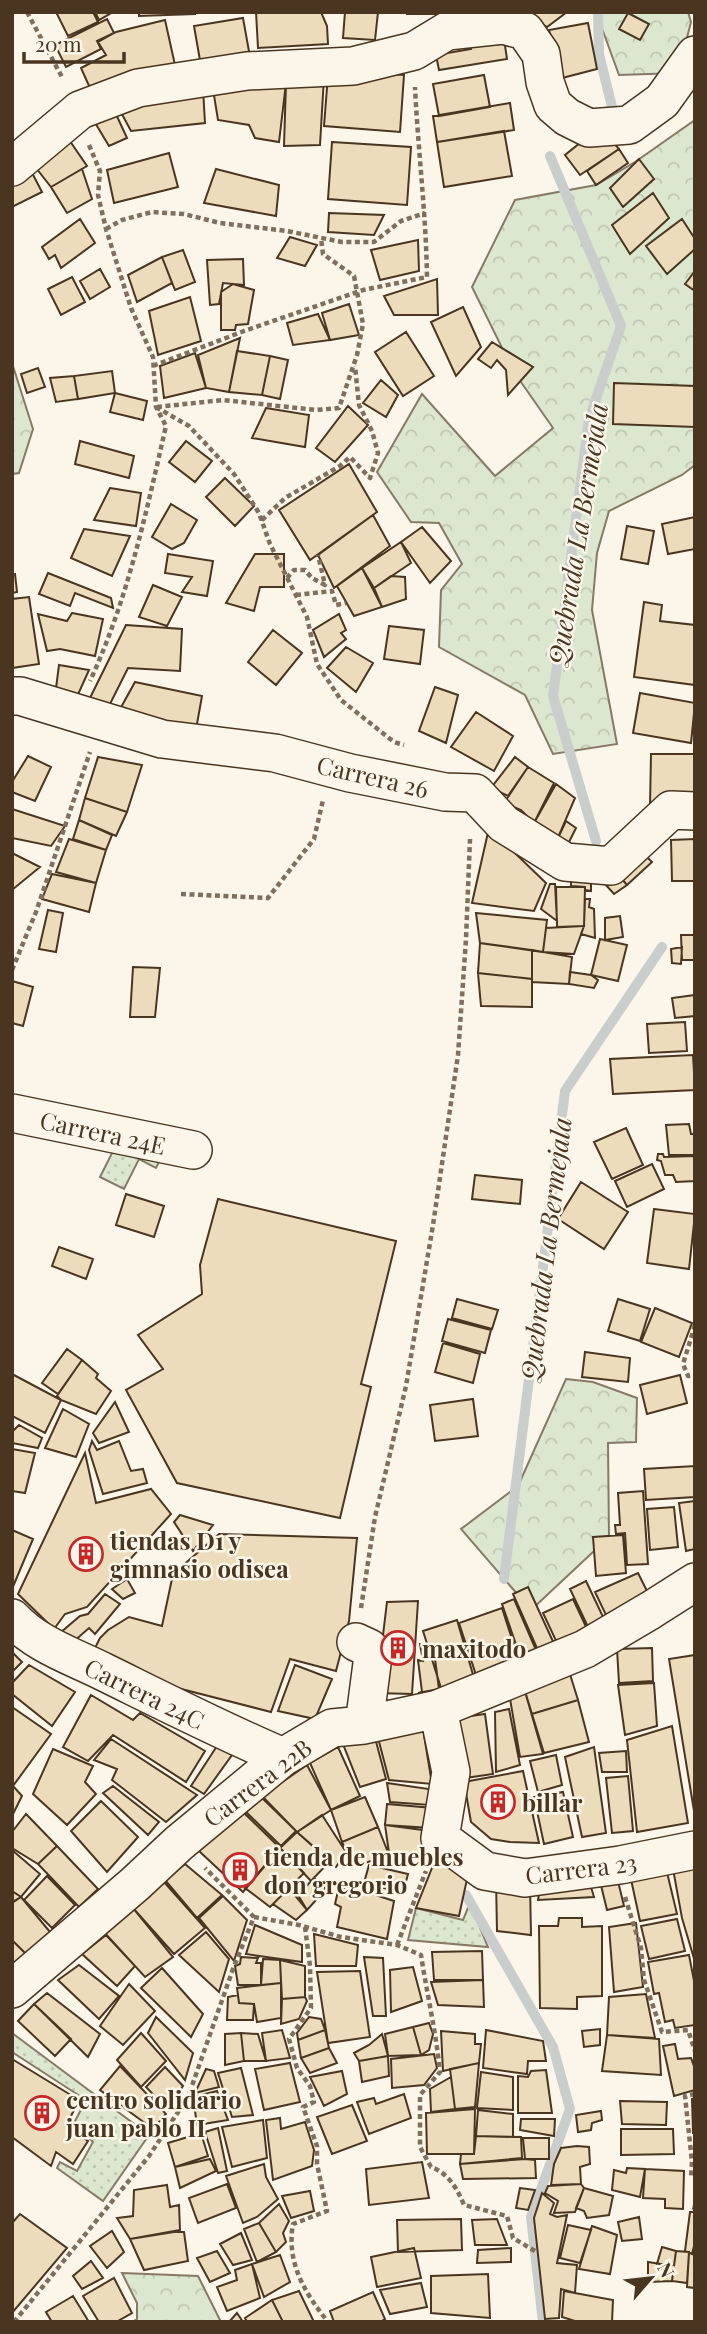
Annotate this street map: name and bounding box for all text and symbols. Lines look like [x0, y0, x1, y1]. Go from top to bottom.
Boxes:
scale bar [24, 21, 124, 65]
text: 20 m [35, 29, 82, 57]
water label: Quebrada La Bermejala [539, 400, 615, 670]
street label: Carrera 26 [314, 748, 432, 804]
street label: Carrera 24E [37, 1103, 169, 1161]
water label: Quebrada La Bermejala [511, 1115, 579, 1385]
place label: tiendas D1 y gimnasio odisea [109, 1524, 289, 1584]
building icon: tiendas D1 y gimnasio odisea [67, 1535, 105, 1573]
building icon: maxitodo [379, 1629, 417, 1667]
place label: maxitodo [422, 1632, 526, 1664]
street label: Carrera 24C [80, 1650, 210, 1736]
street label: Carrera 22B [196, 1731, 318, 1833]
building icon: billar [479, 1783, 517, 1821]
place label: billar [522, 1786, 583, 1818]
place label: tienda de muebles don gregorio [263, 1840, 464, 1900]
street label: Carrera 23 [523, 1845, 639, 1891]
building icon: tienda de muebles don gregorio [221, 1851, 259, 1889]
place label: centro solidario juan pablo II [65, 2083, 242, 2143]
building icon: centro solidario juan pablo II [23, 2094, 61, 2132]
north arrow [616, 2243, 686, 2313]
text: N [652, 2257, 682, 2282]

